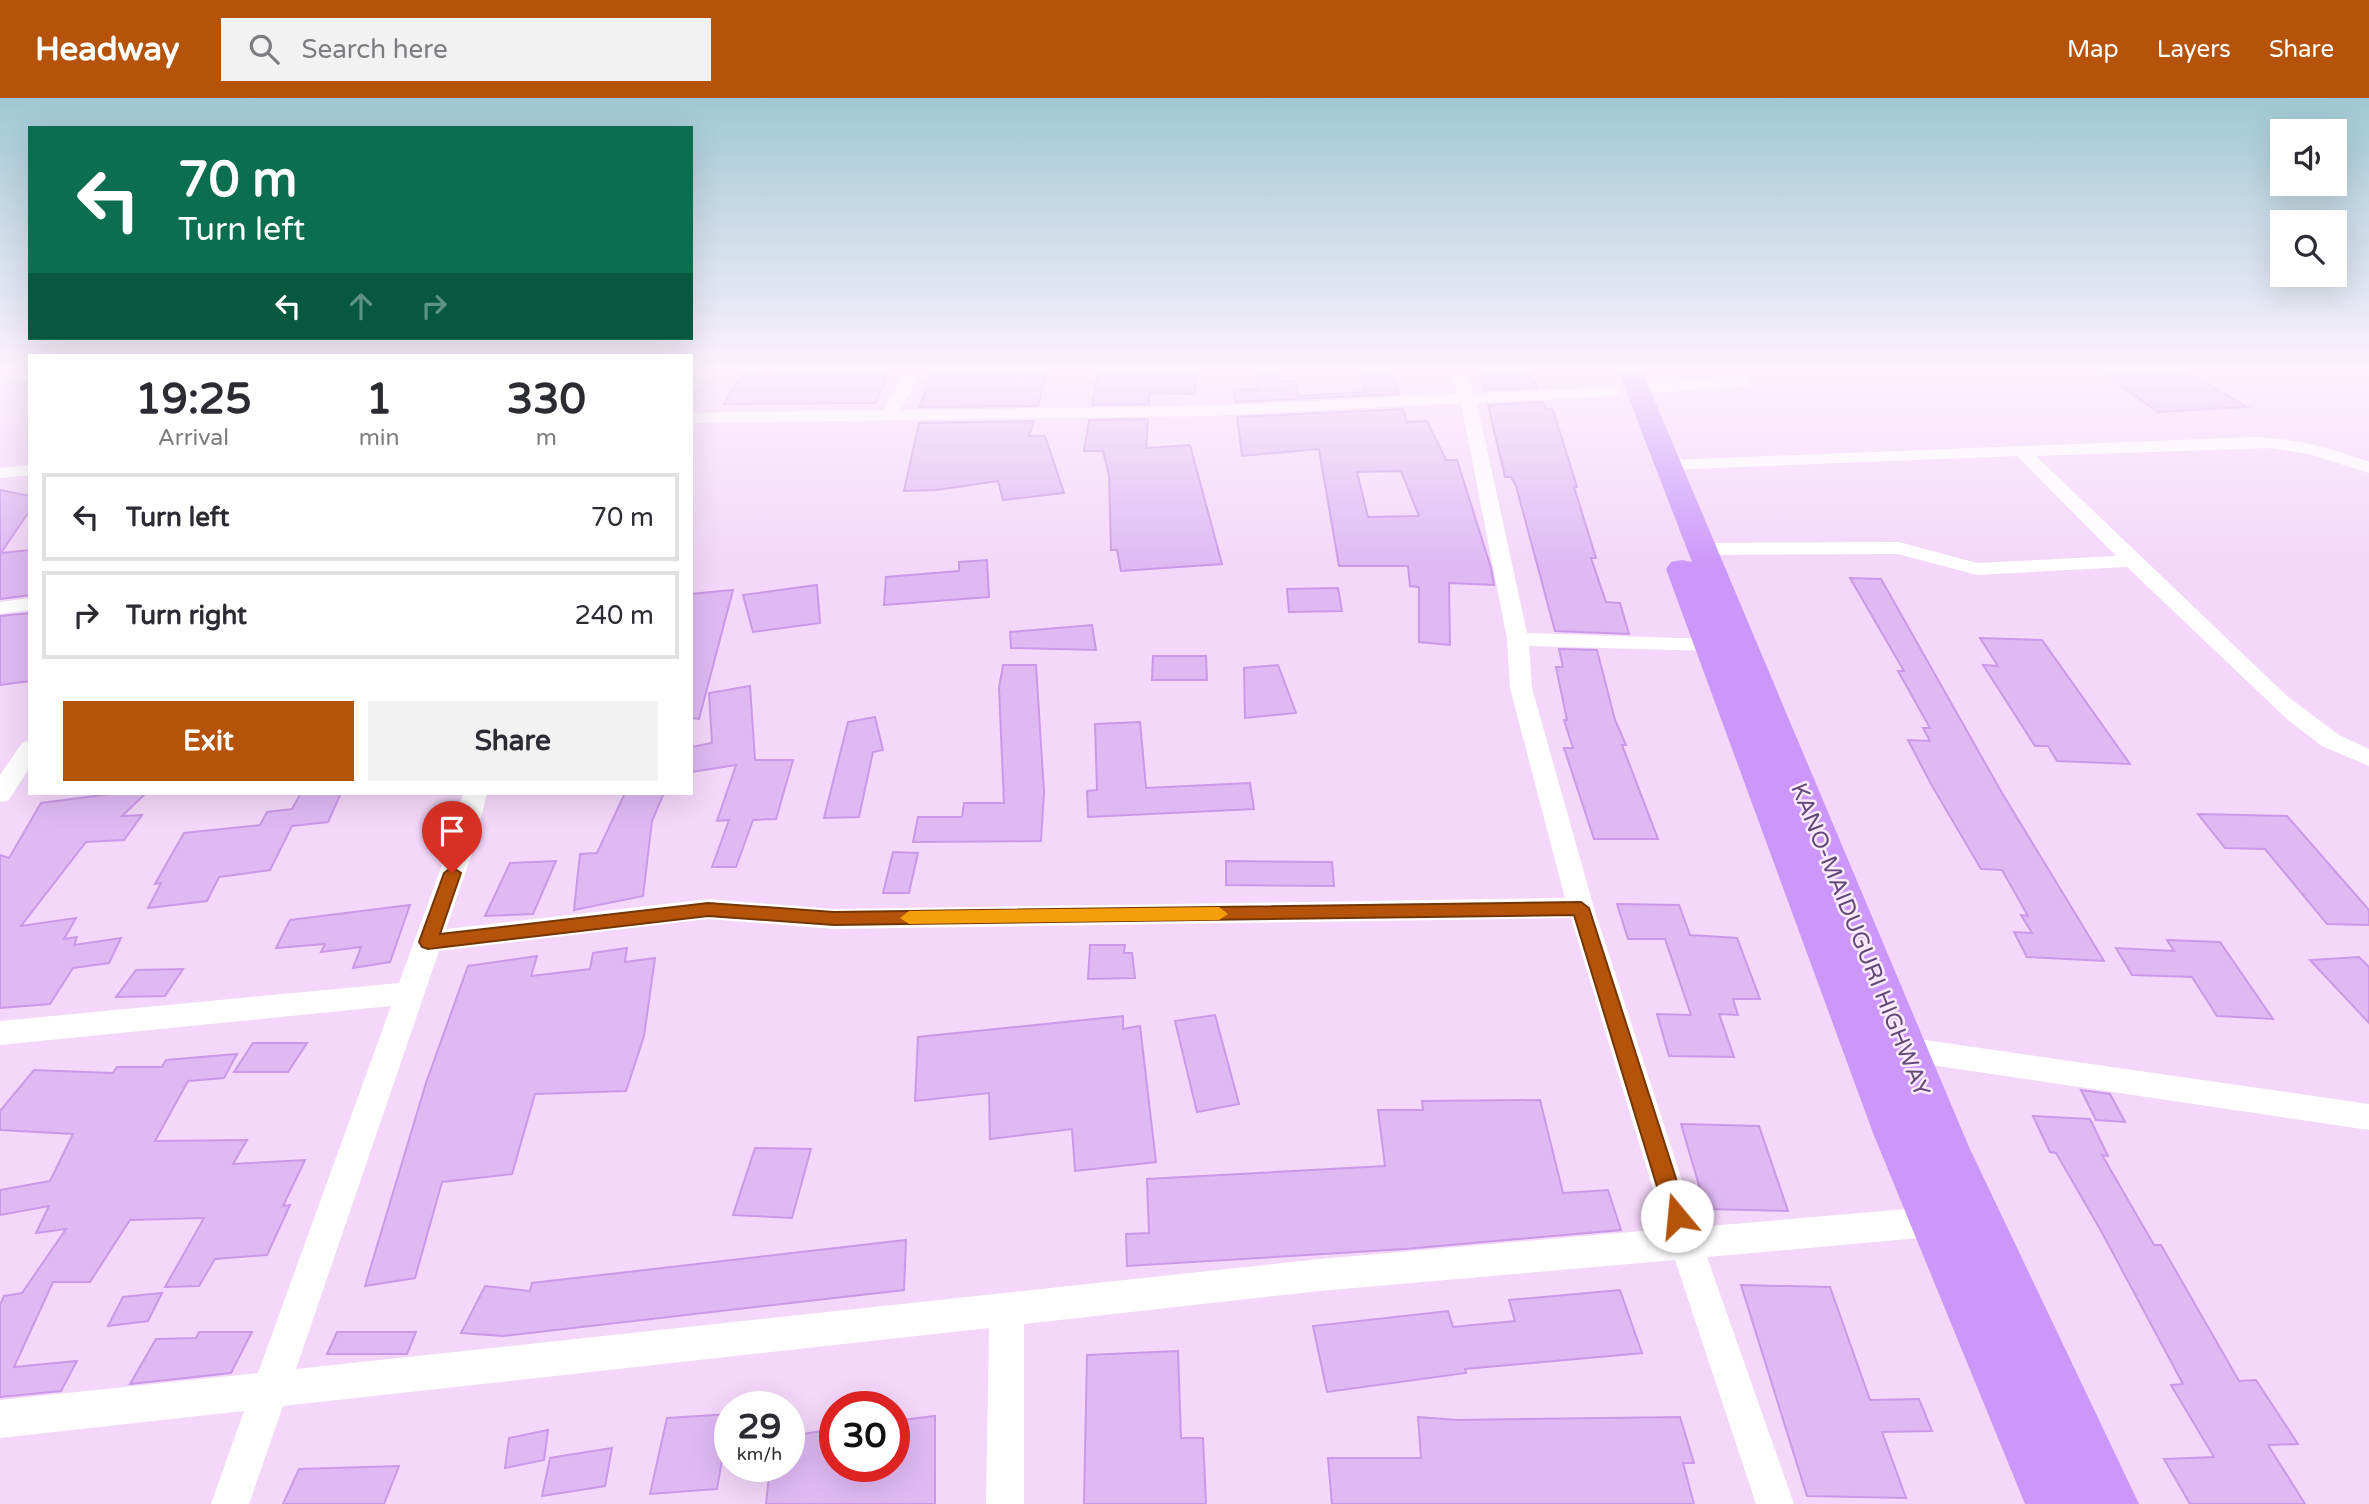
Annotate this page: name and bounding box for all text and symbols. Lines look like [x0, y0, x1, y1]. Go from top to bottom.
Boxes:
search box [221, 18, 711, 81]
text: Headway [35, 30, 179, 69]
icon: search [245, 30, 283, 68]
text: Search here [301, 34, 448, 65]
text: Map [2067, 35, 2119, 64]
text: Layers [2157, 35, 2231, 64]
text: Share [2269, 35, 2334, 64]
map controls [2270, 119, 2347, 287]
button: sound [2270, 119, 2347, 196]
text: 70 m [178, 151, 297, 210]
icon: left [63, 154, 154, 245]
button: search [2270, 210, 2347, 287]
text: Turn left [178, 211, 305, 249]
icon: left [269, 287, 307, 325]
icon: ahead [342, 287, 380, 325]
icon: right [415, 287, 453, 325]
text: 19:25 [135, 374, 252, 425]
text: 1 [366, 374, 392, 425]
text: 330 [507, 374, 586, 425]
text: Arrival [158, 424, 229, 452]
text: min [359, 424, 400, 452]
text: m [536, 424, 557, 452]
icon: left [67, 498, 105, 536]
text: Turn left [126, 502, 229, 533]
text: 70 m [591, 502, 654, 533]
icon: right [67, 596, 105, 634]
text: Turn right [126, 600, 247, 631]
text: 240 m [574, 600, 654, 631]
button: Exit [63, 701, 354, 781]
button: Share [368, 701, 658, 781]
street label: KANO-MAIDUGURI HIGHWAY [1784, 779, 1936, 1101]
pin [422, 801, 482, 873]
icon: arrive [433, 812, 471, 850]
position arrow [1640, 1179, 1714, 1253]
speed limit sign: 30 [819, 1391, 910, 1482]
text: 29 [738, 1406, 781, 1448]
text: km/h [737, 1443, 782, 1465]

